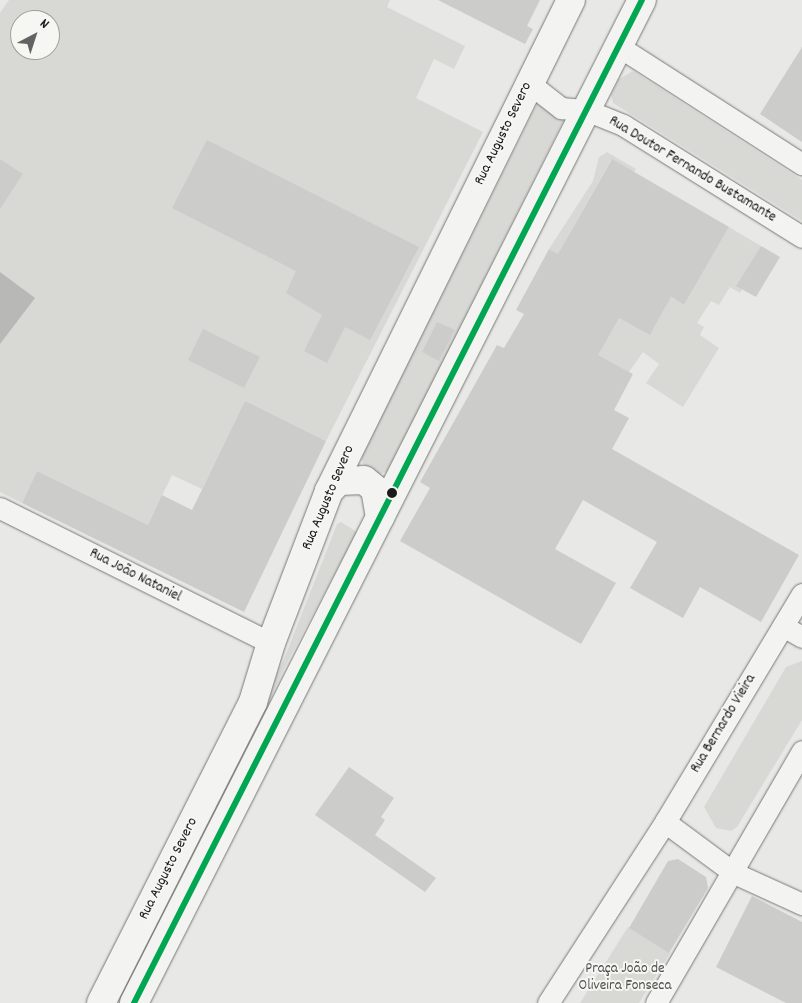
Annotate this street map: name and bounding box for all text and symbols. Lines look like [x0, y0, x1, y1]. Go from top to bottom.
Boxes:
north arrow [10, 10, 60, 60]
text: N [35, 14, 53, 34]
street label: Rua Augusto Severo [471, 80, 537, 188]
street label: Rua Doutor Fernando Bustamante [605, 113, 779, 227]
street label: Rua Augusto Severo [299, 443, 359, 553]
unlabelled marker [387, 488, 397, 498]
street label: Rua João Nataniel [86, 545, 184, 607]
street label: Rua Bernardo Vieira [687, 671, 761, 777]
street label: Rua Augusto Severo [136, 815, 202, 923]
park label: Praça João de Oliveira Fonseca [579, 960, 671, 995]

